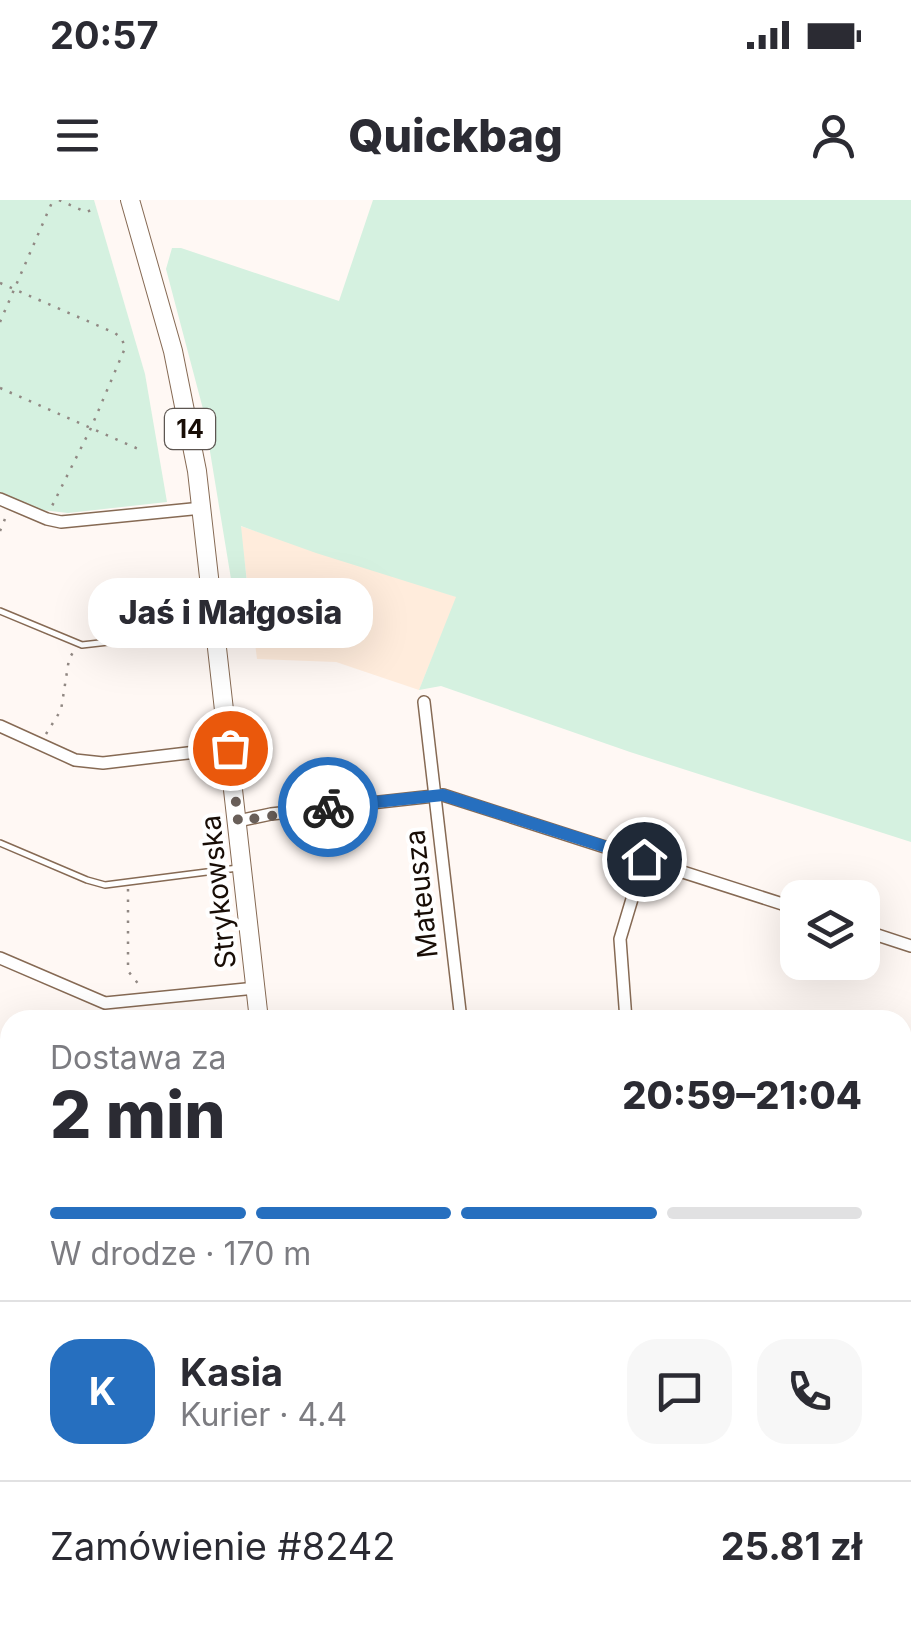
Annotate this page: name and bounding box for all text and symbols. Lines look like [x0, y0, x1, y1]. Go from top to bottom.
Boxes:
text: 20:57 [50, 12, 159, 58]
icon: menu [50, 108, 105, 163]
text: Quickbag [348, 108, 563, 163]
icon: person [806, 108, 861, 163]
road number: 14 [165, 409, 215, 449]
callout: Jaś i Małgosia [88, 578, 372, 648]
text: Jaś i Małgosia [119, 593, 342, 632]
pin [188, 706, 273, 791]
icon: bag [203, 721, 258, 776]
courier [278, 757, 378, 857]
icon: bike [301, 780, 356, 835]
street label: Strykowska [193, 814, 243, 970]
pin [602, 817, 687, 902]
street label: Mateusza [397, 828, 445, 960]
icon: home [617, 832, 672, 887]
map controls [780, 880, 880, 980]
button: layers [780, 880, 880, 980]
text: Dostawa za [50, 1038, 227, 1077]
text: 20:59–21:04 [622, 1072, 862, 1118]
text: 2 min [50, 1075, 226, 1154]
text: W drodze · 170 m [50, 1234, 311, 1273]
button: chat [627, 1339, 732, 1444]
button: phone [757, 1339, 862, 1444]
text: Kasia [180, 1349, 283, 1395]
text: K [89, 1368, 116, 1414]
text: Kurier · 4.4 [180, 1395, 347, 1434]
text: Zamówienie #8242 [50, 1523, 395, 1569]
text: 25.81 zł [721, 1523, 862, 1569]

